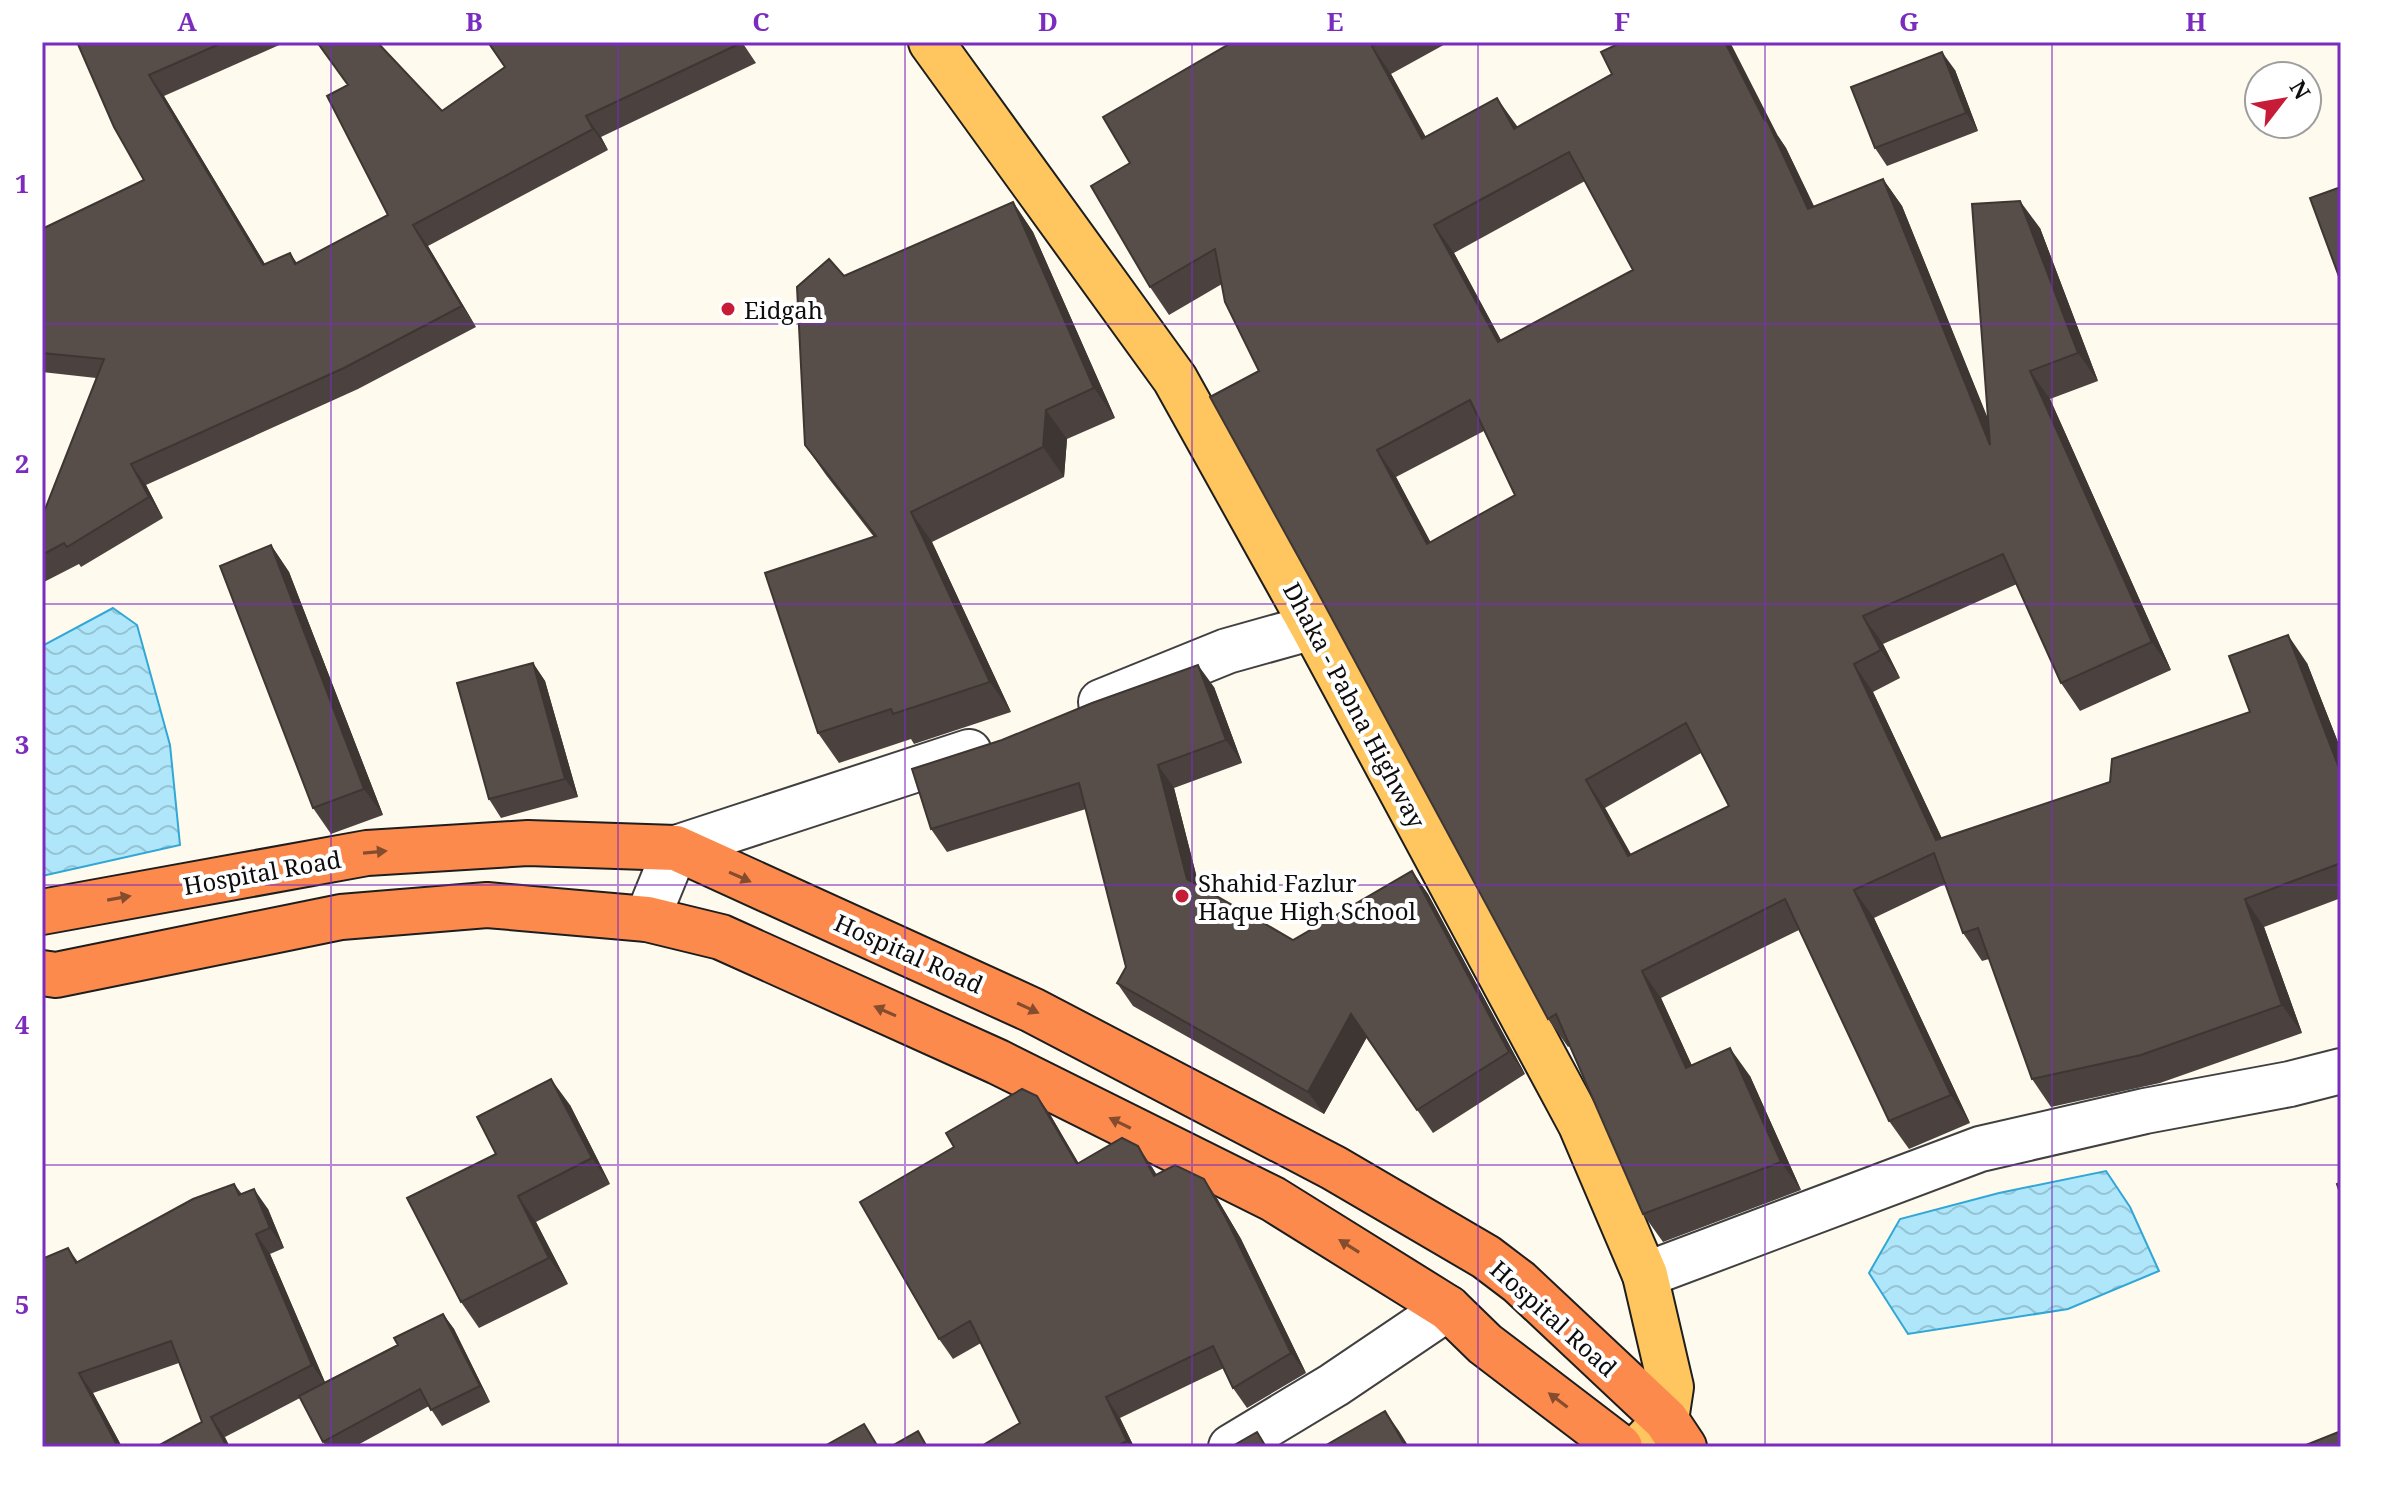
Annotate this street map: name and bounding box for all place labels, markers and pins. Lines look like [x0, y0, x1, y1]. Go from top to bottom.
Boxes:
place label: Eidgah [744, 293, 823, 326]
marker: Eidgah [719, 300, 737, 318]
place label: Shahid Fazlur Haque High School [1198, 866, 1417, 927]
marker: Shahid Fazlur Haque High School [1173, 887, 1191, 905]

